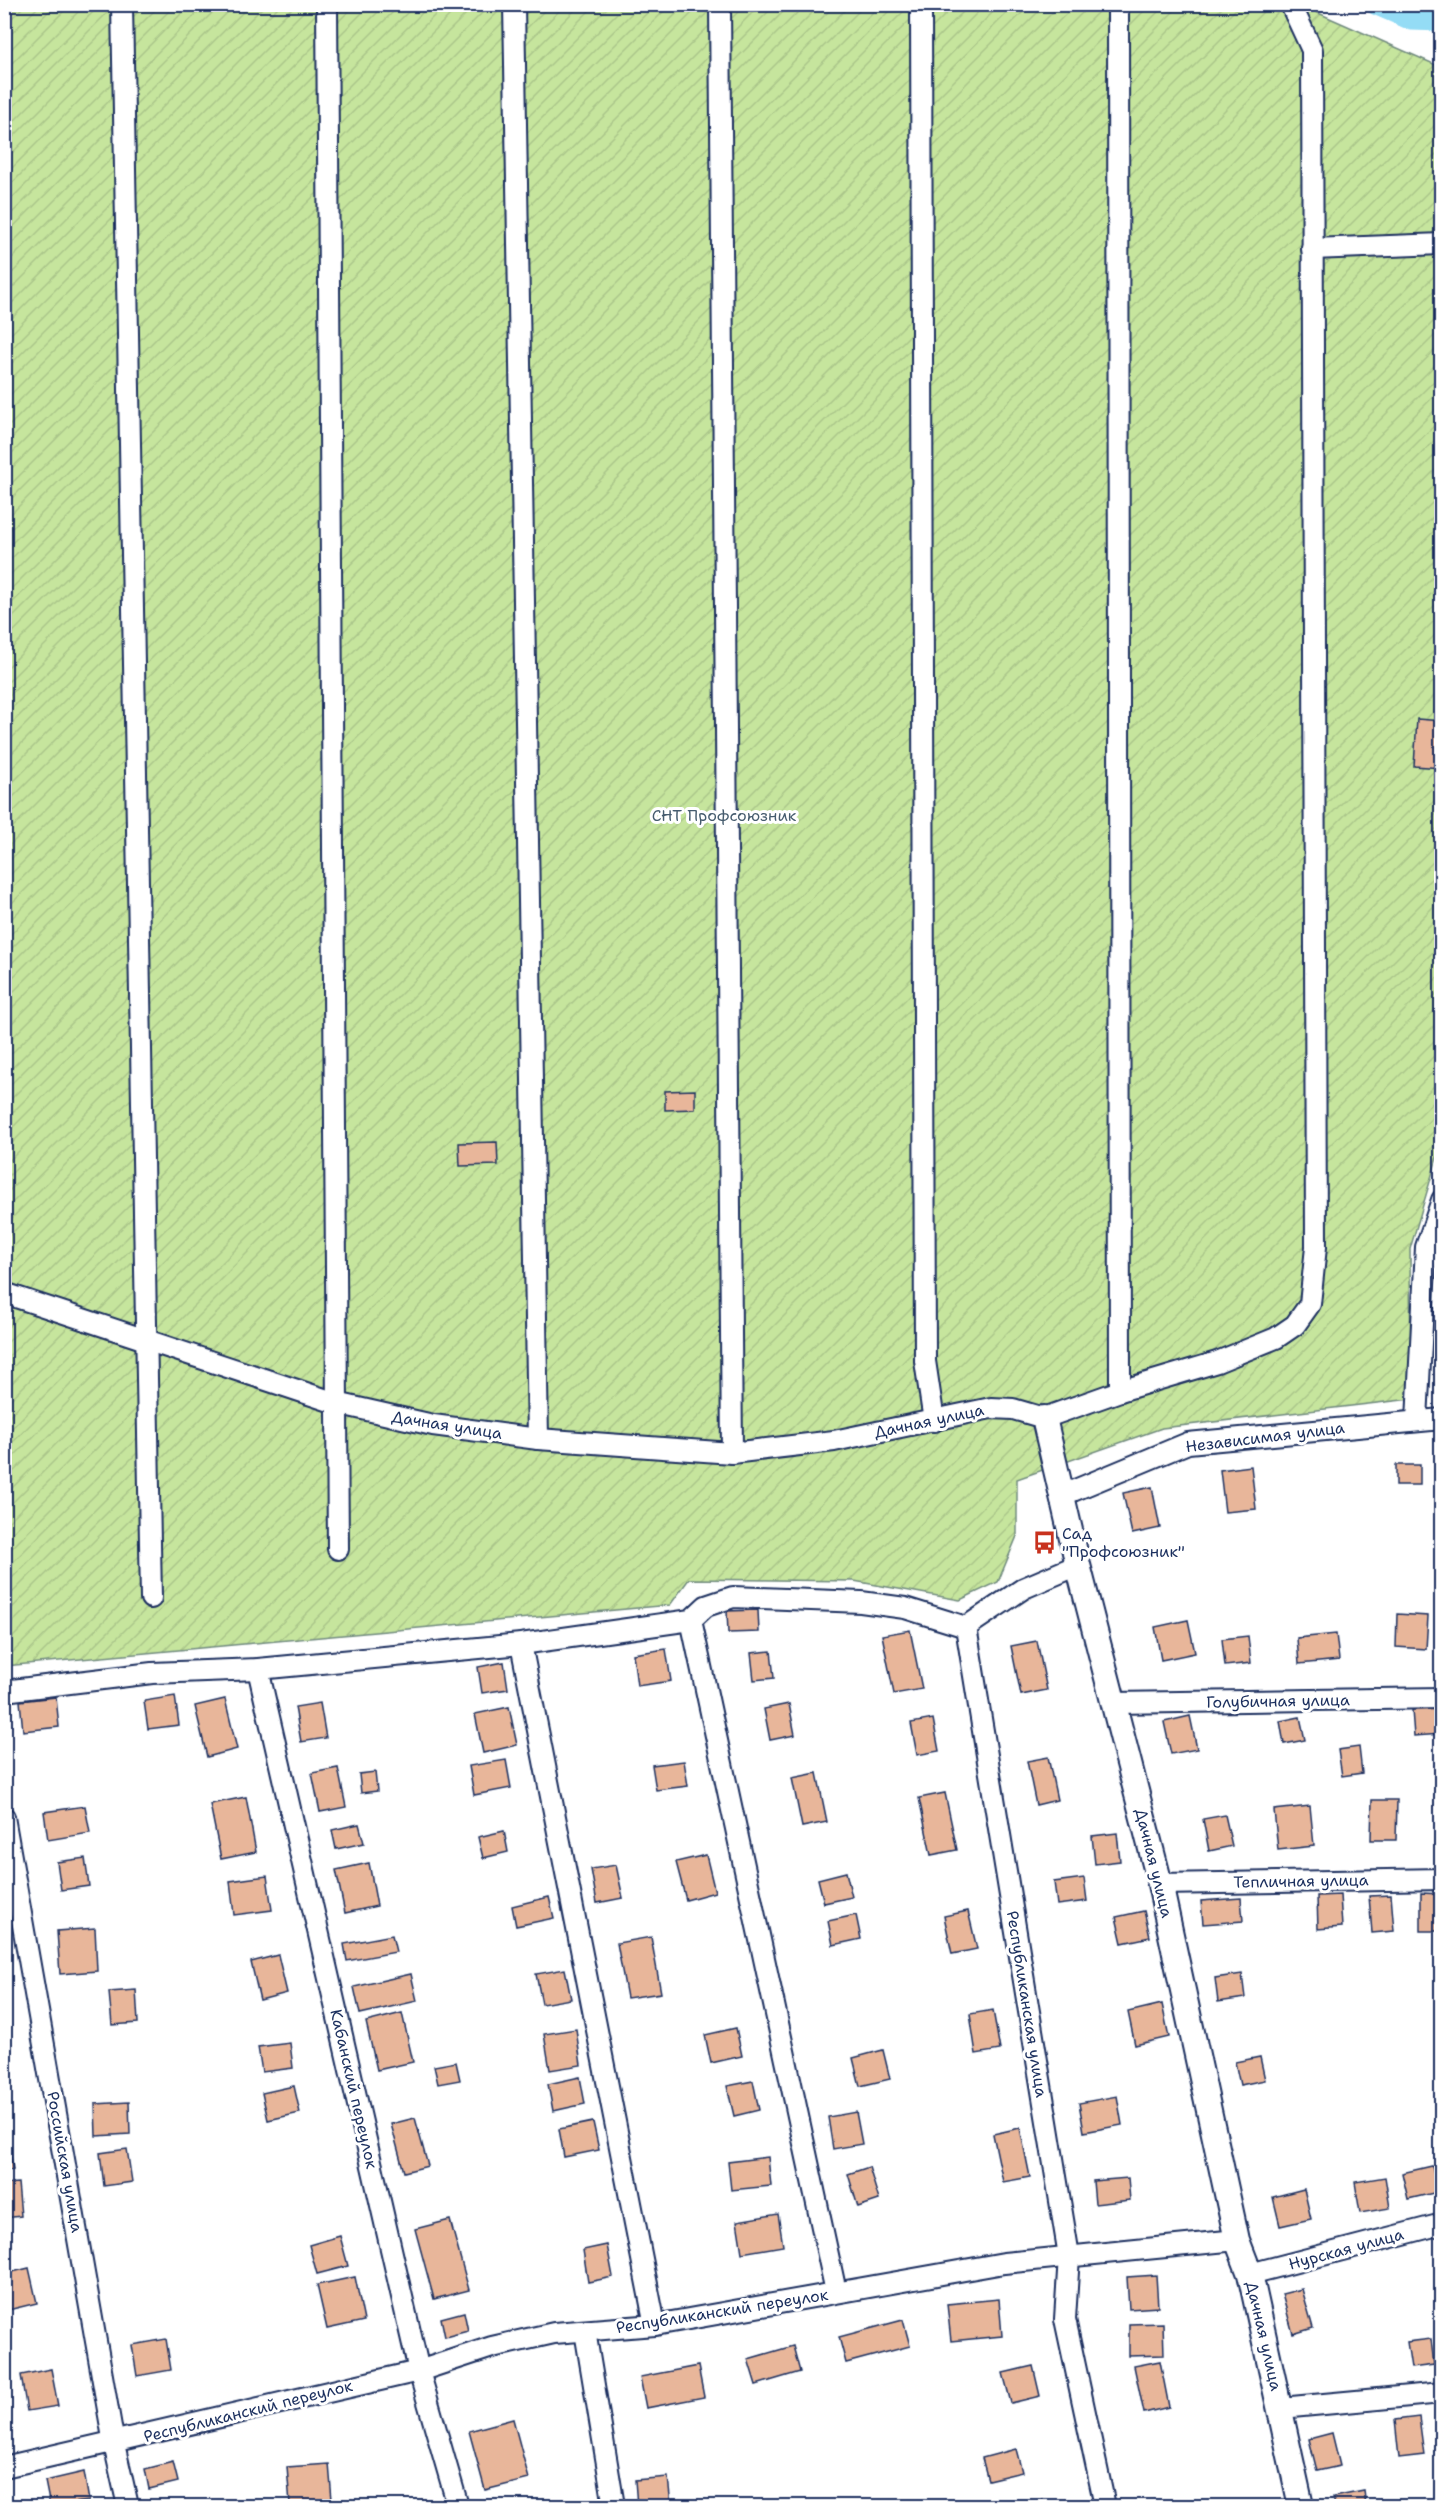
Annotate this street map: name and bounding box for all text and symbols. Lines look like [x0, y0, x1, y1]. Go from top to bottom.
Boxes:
park label: СНТ Профсоюзник [652, 805, 797, 826]
street label: Дачная улица [872, 1399, 986, 1443]
street label: Дачная улица [390, 1406, 504, 1444]
street label: Независимая улица [1184, 1417, 1346, 1457]
place label: Сад "Профсоюзник" [1062, 1523, 1185, 1562]
bus stop icon: Сад "Профсоюзник" [1031, 1529, 1057, 1555]
street label: Голубичная улица [1206, 1689, 1350, 1713]
street label: Дачная улица [1130, 1806, 1178, 1920]
street label: Тепличная улица [1233, 1869, 1369, 1893]
street label: Республиканская улица [1002, 1909, 1052, 2099]
street label: Кабанский переулок [325, 2007, 383, 2171]
street label: Российская улица [42, 2090, 88, 2234]
street label: Нурская улица [1286, 2224, 1406, 2274]
street label: Дачная улица [1241, 2279, 1287, 2393]
street label: Республиканский переулок [614, 2284, 830, 2338]
street label: Республиканский переулок [141, 2375, 355, 2447]

